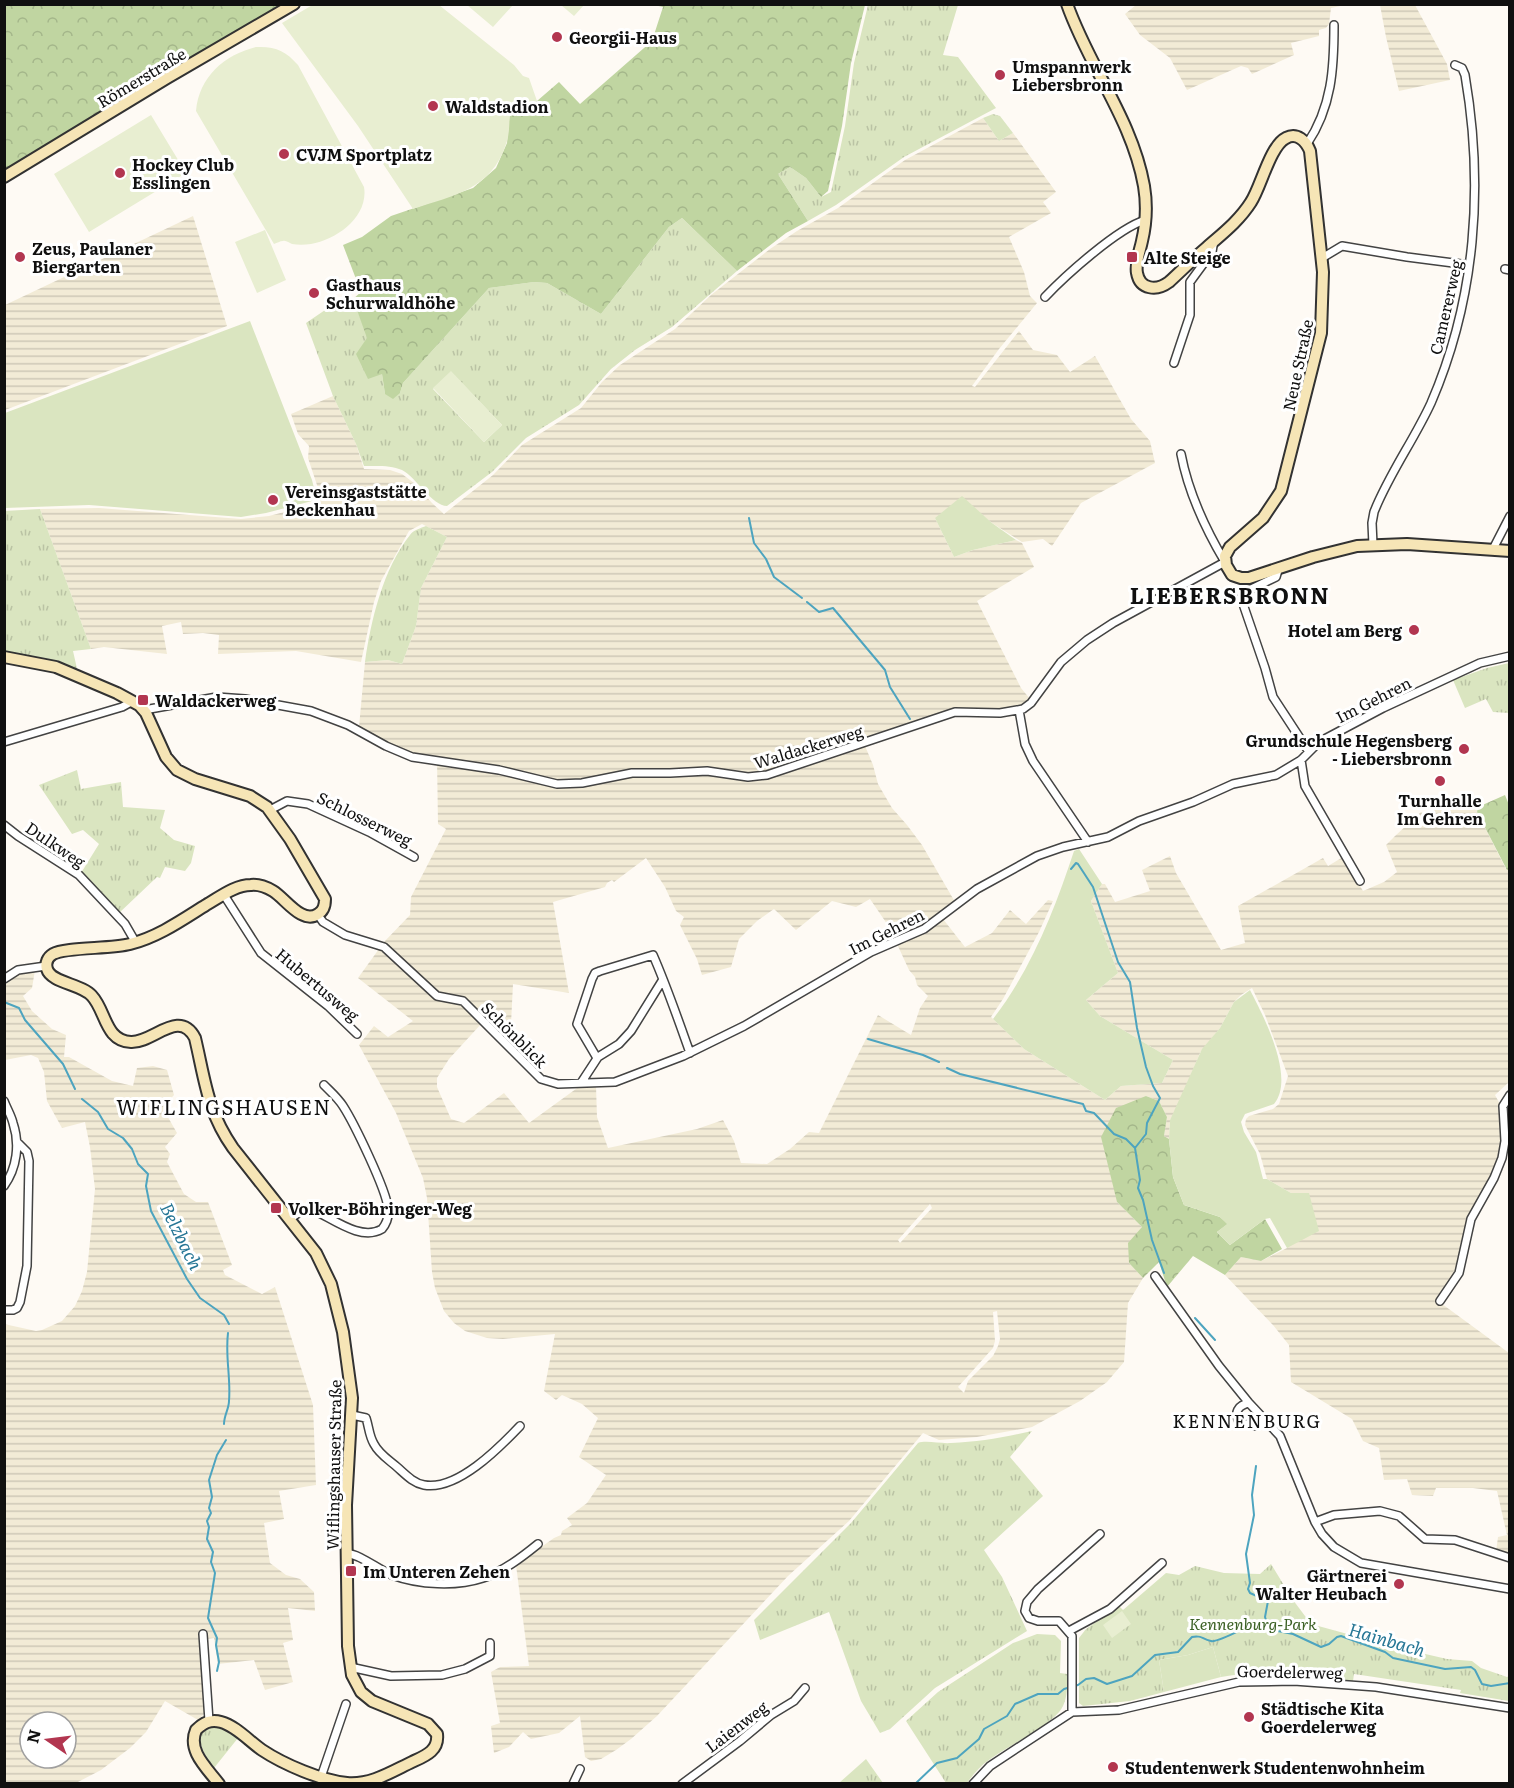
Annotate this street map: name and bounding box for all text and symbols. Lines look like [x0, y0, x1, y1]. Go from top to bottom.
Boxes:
place label: Georgii-Haus [569, 25, 677, 49]
marker: Georgii-Haus [550, 30, 564, 44]
street label: Römerstraße [92, 41, 190, 113]
place label: Umspannwerk Liebersbronn [1012, 54, 1131, 96]
marker: Umspannwerk Liebersbronn [993, 68, 1007, 82]
place label: Waldstadion [445, 94, 549, 118]
marker: Waldstadion [426, 99, 440, 113]
place label: CVJM Sportplatz [296, 142, 432, 166]
marker: CVJM Sportplatz [277, 147, 291, 161]
place label: Hockey Club Esslingen [132, 152, 234, 194]
marker: Hockey Club Esslingen [113, 166, 127, 180]
place label: Zeus, Paulaner Biergarten [32, 236, 153, 278]
place label: Alte Steige [1144, 245, 1231, 269]
marker: Zeus, Paulaner Biergarten [13, 250, 27, 264]
marker: Alte Steige [1125, 250, 1139, 264]
street label: Camererweg [1422, 257, 1468, 357]
place label: Gasthaus Schurwaldhöhe [326, 272, 455, 314]
marker: Gasthaus Schurwaldhöhe [307, 286, 321, 300]
street label: Neue Straße [1276, 317, 1318, 413]
place label: Vereinsgaststätte Beckenhau [285, 479, 427, 521]
marker: Vereinsgaststätte Beckenhau [266, 493, 280, 507]
district label: LIEBERSBRONN [1130, 578, 1330, 611]
place label: Hotel am Berg [1288, 618, 1402, 642]
marker: Hotel am Berg [1407, 623, 1421, 637]
street label: Im Gehren [1331, 670, 1415, 728]
place label: Waldackerweg [155, 688, 277, 712]
marker: Waldackerweg [136, 693, 150, 707]
street label: Waldackerweg [750, 718, 866, 774]
place label: Grundschule Hegensberg - Liebersbronn [1246, 728, 1452, 770]
marker: Grundschule Hegensberg - Liebersbronn [1457, 742, 1471, 756]
marker: Turnhalle Im Gehren [1433, 774, 1447, 788]
street label: Schlosserweg [313, 785, 417, 851]
place label: Turnhalle Im Gehren [1397, 788, 1483, 830]
street label: Dulkweg [21, 815, 91, 873]
street label: Im Gehren [844, 902, 928, 960]
street label: Hubertusweg [271, 942, 365, 1026]
street label: Schönblick [476, 995, 554, 1073]
district label: WIFLINGSHAUSEN [116, 1091, 332, 1121]
place label: Volker-Böhringer-Weg [288, 1196, 472, 1220]
water label: Belzbach [154, 1198, 210, 1275]
marker: Volker-Böhringer-Weg [269, 1201, 283, 1215]
street label: Wiflingshauser Straße [320, 1379, 346, 1551]
district label: KENNENBURG [1173, 1407, 1321, 1434]
place label: Im Unteren Zehen [363, 1559, 510, 1583]
place label: Gärtnerei Walter Heubach [1255, 1563, 1387, 1605]
marker: Im Unteren Zehen [344, 1564, 358, 1578]
marker: Gärtnerei Walter Heubach [1392, 1577, 1406, 1591]
park label: Kennenburg-Park [1189, 1611, 1317, 1635]
water label: Hainbach [1345, 1615, 1429, 1663]
street label: Goerdelerweg [1237, 1658, 1343, 1684]
street label: Laienweg [700, 1694, 772, 1758]
place label: Städtische Kita Goerdelerweg [1261, 1696, 1385, 1738]
north arrow [18, 1710, 78, 1770]
marker: Städtische Kita Goerdelerweg [1242, 1710, 1256, 1724]
text: N [19, 1727, 46, 1746]
place label: Studentenwerk Studentenwohnheim [1125, 1755, 1425, 1779]
marker: Studentenwerk Studentenwohnheim [1106, 1760, 1120, 1774]

